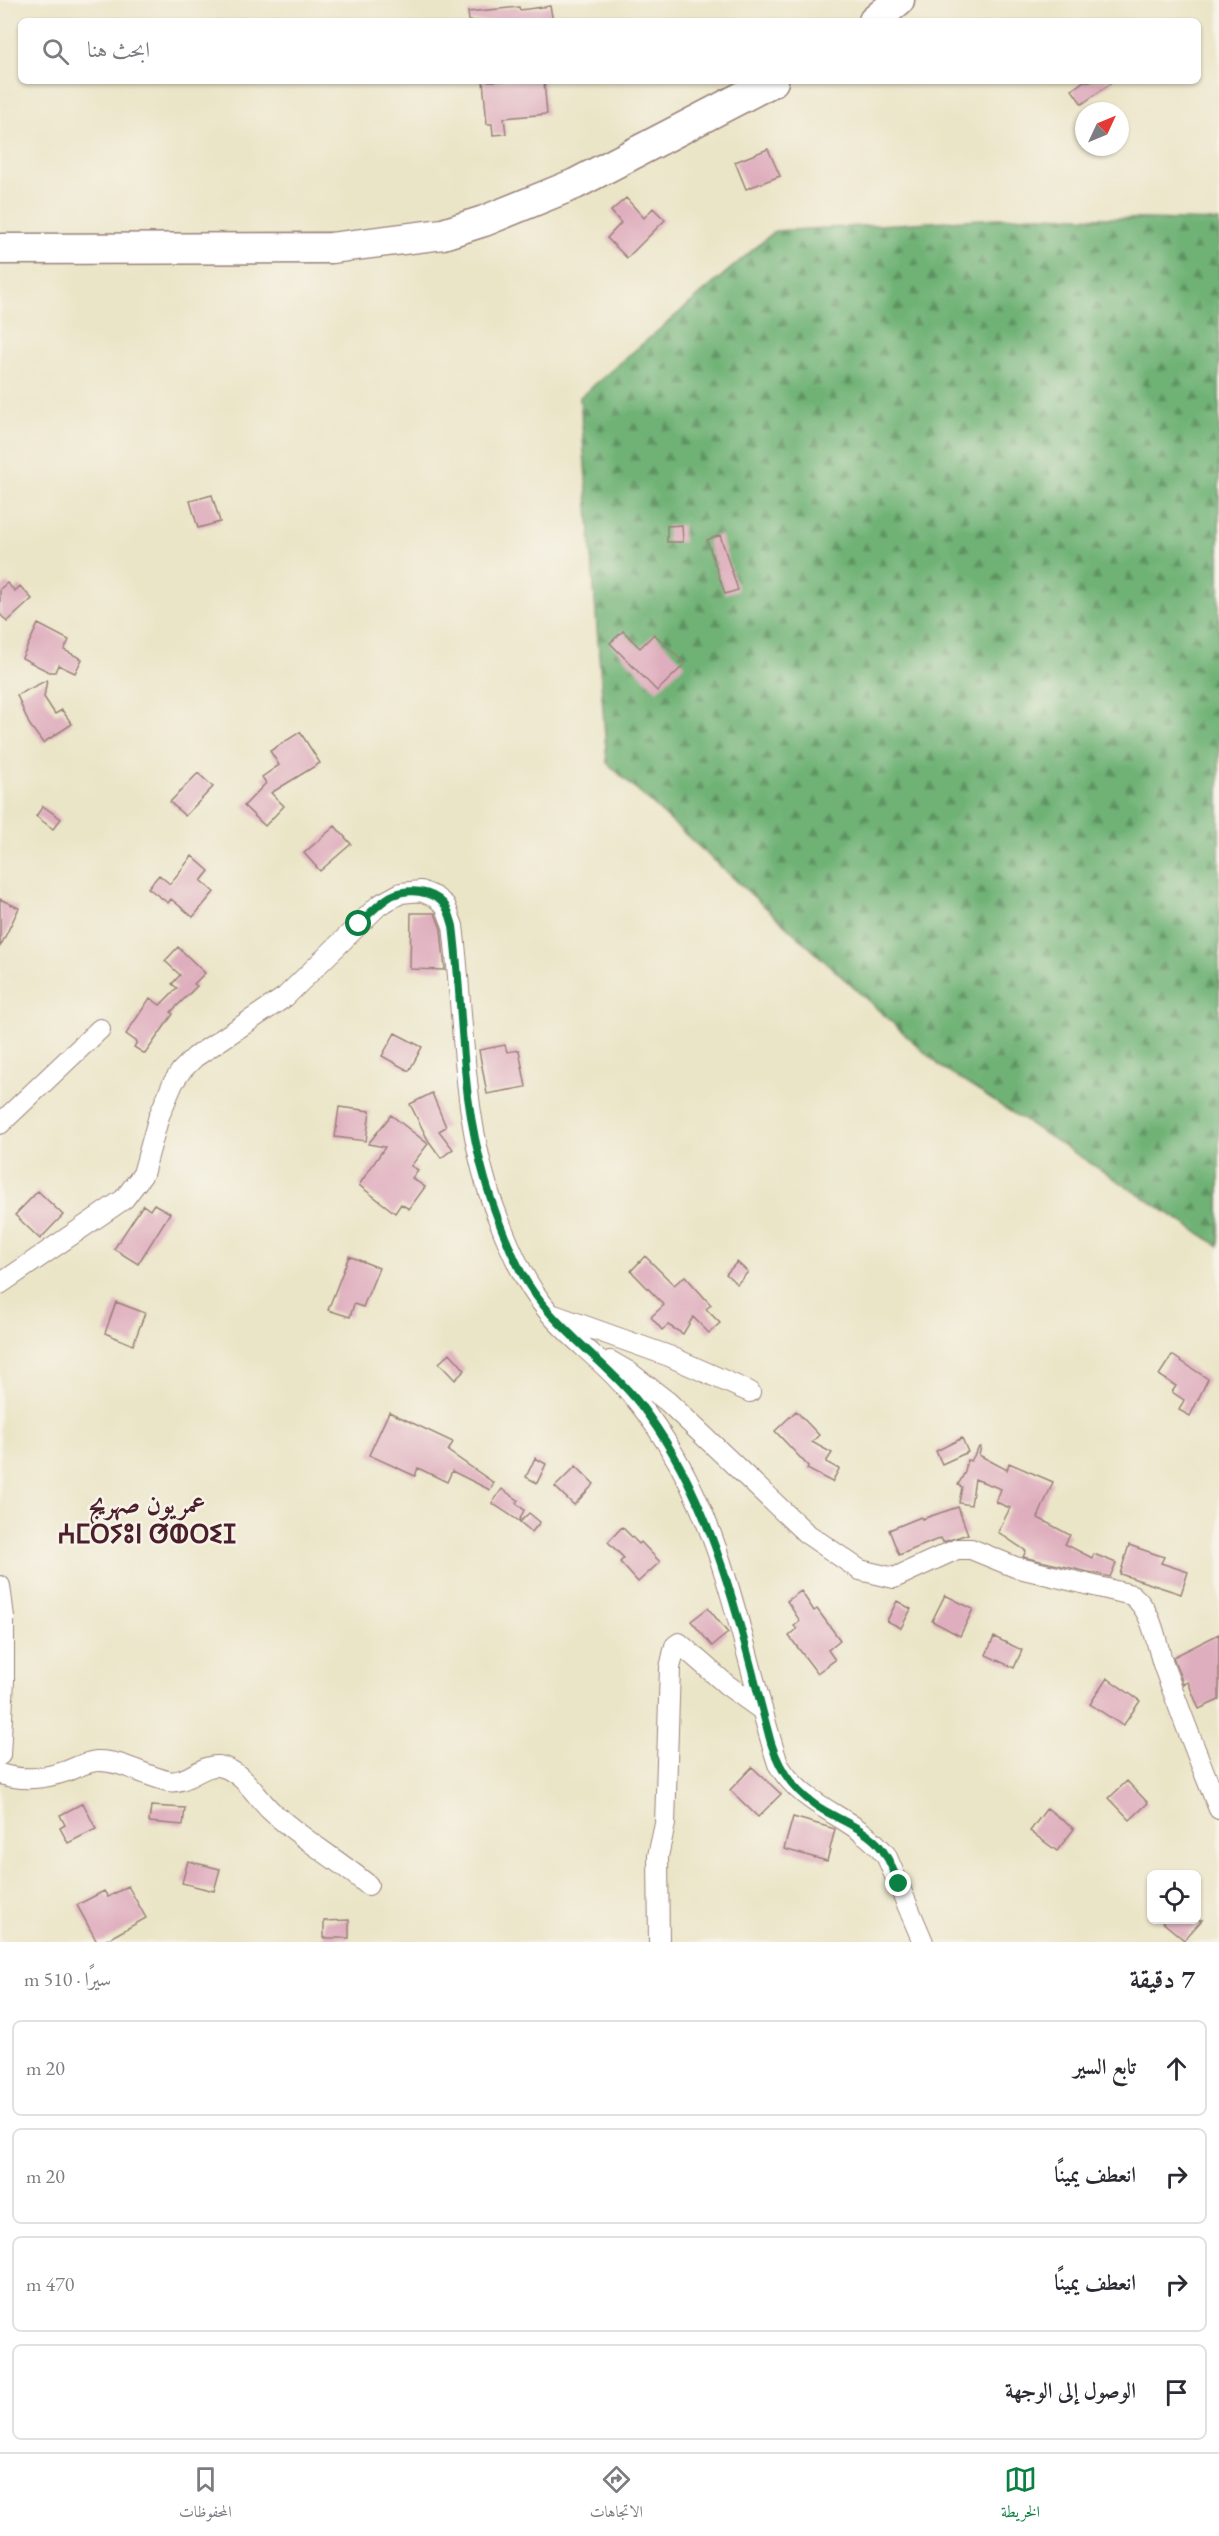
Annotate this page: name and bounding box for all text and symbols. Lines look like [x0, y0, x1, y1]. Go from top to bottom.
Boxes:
search box [18, 18, 1201, 84]
icon: search [39, 35, 72, 68]
text: ابحث هنا [87, 35, 150, 64]
north arrow [1075, 102, 1129, 156]
route start [345, 910, 371, 936]
district label: عمريون صهريج ⵄⵎⵔⵢⵓⵏ ⵚⵀⵔⵉⵊ [58, 1487, 236, 1551]
route end [885, 1870, 911, 1896]
map controls [1147, 1870, 1201, 1924]
button: locate [1147, 1870, 1201, 1924]
text: 7 دقيقة [1130, 1962, 1195, 1996]
text: سيرًا · 510 m [24, 1966, 111, 1992]
text: تابع السير [1073, 2052, 1136, 2081]
icon: ahead [1160, 2052, 1193, 2085]
text: 20 m [26, 2055, 65, 2081]
text: انعطف يمينًا [1054, 2160, 1136, 2189]
icon: right [1160, 2160, 1193, 2193]
text: 20 m [26, 2163, 65, 2189]
text: انعطف يمينًا [1054, 2268, 1136, 2297]
icon: right [1160, 2268, 1193, 2301]
text: 470 m [26, 2271, 74, 2297]
text: الوصول إلى الوجهة [1005, 2376, 1136, 2405]
icon: arrive [1160, 2376, 1193, 2409]
tab: المحفوظات [179, 2463, 232, 2527]
tab: الاتجاهات [590, 2463, 643, 2527]
tab: الخريطة [1001, 2463, 1040, 2527]

